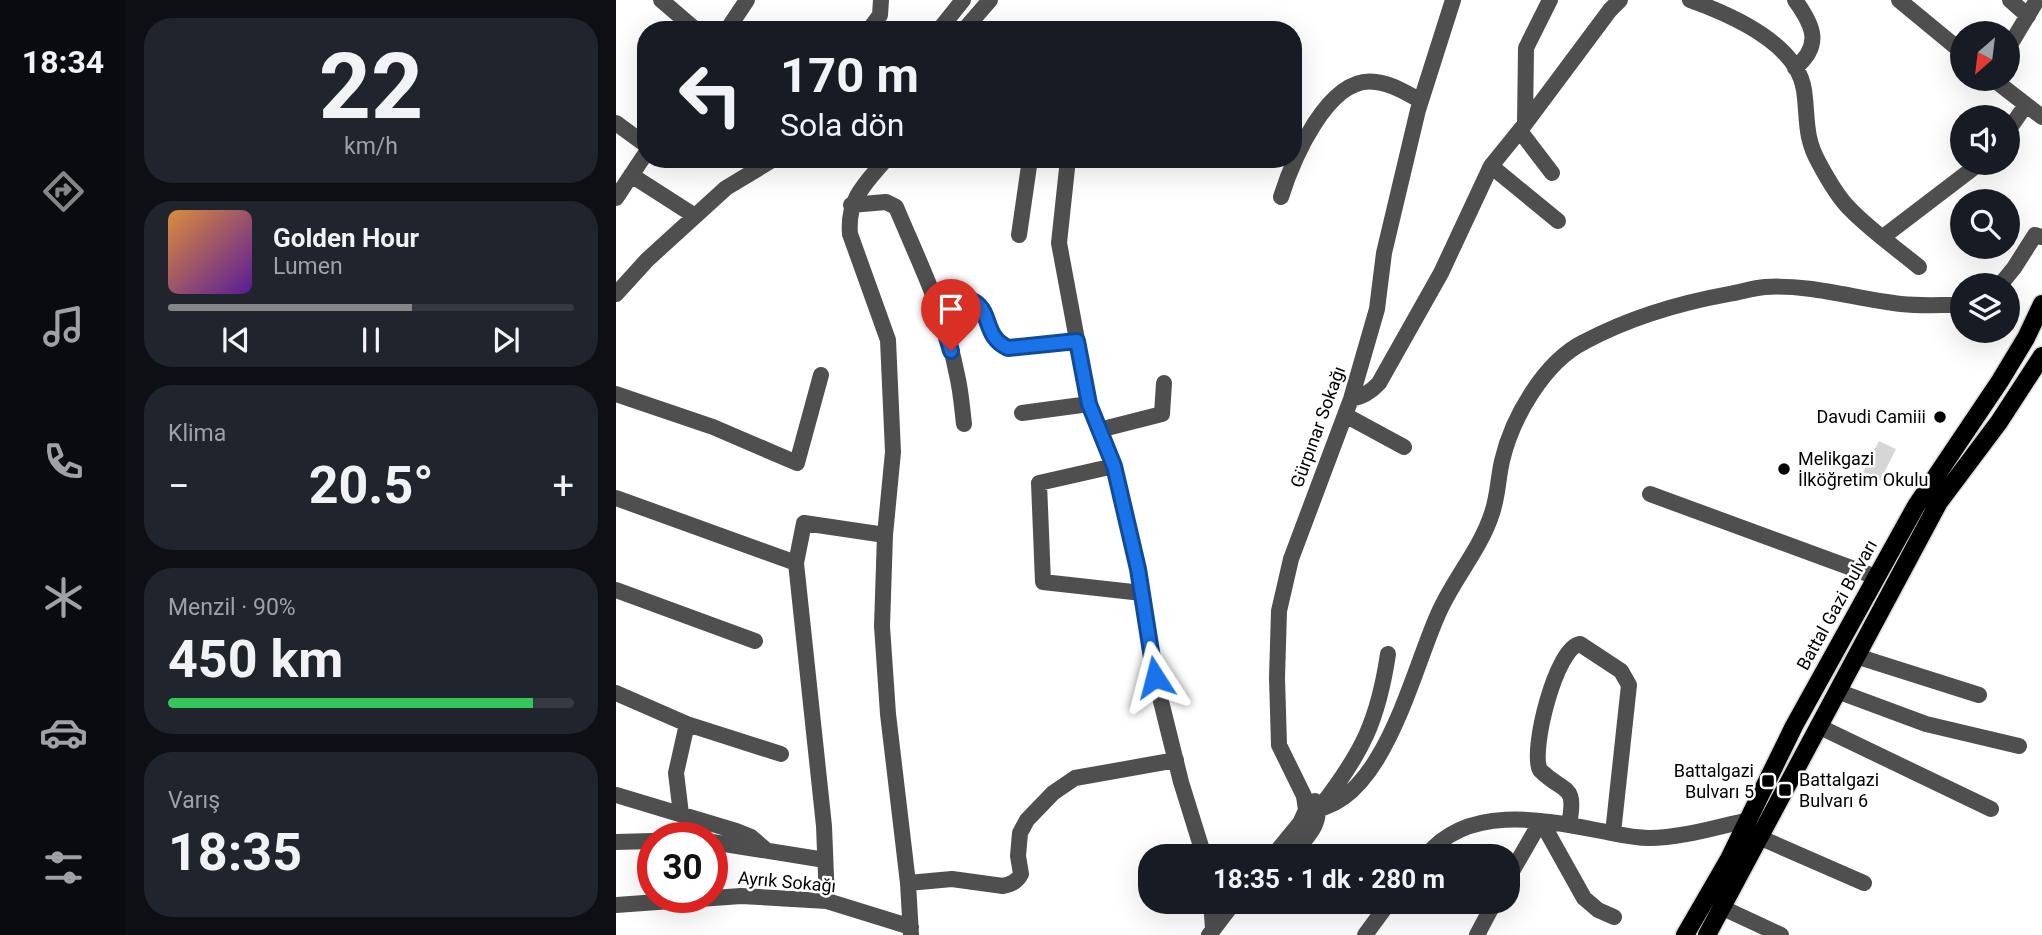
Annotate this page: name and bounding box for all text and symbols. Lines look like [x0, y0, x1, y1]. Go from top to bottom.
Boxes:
north arrow [1950, 21, 2020, 91]
map controls [1950, 21, 2020, 343]
text: 22 [319, 34, 423, 140]
text: 18:34 [22, 43, 104, 81]
text: 170 m [780, 47, 919, 104]
icon: left [665, 49, 756, 140]
button: sound [1950, 105, 2020, 175]
text: Sola dön [780, 106, 904, 144]
text: km/h [344, 133, 398, 160]
icon: directions [39, 167, 88, 216]
button: search [1950, 189, 2020, 259]
text: Golden Hour [273, 223, 419, 253]
text: Lumen [273, 253, 343, 280]
button: layers [1950, 273, 2020, 343]
pin [921, 279, 981, 351]
icon: arrive [932, 290, 970, 328]
icon: music [39, 302, 88, 351]
icon: previous [217, 321, 255, 359]
icon: pause [352, 321, 390, 359]
icon: next [487, 321, 525, 359]
street label: Gürpınar Sokağı [1286, 363, 1349, 490]
place label: Davudi Camiii [1816, 406, 1926, 427]
marker: Davudi Camiii [1932, 409, 1948, 425]
text: Klima [168, 420, 226, 447]
icon: phone [39, 437, 88, 486]
place label: Melikgazi İlköğretim Okulu [1798, 448, 1929, 490]
text: 20.5° [309, 455, 434, 516]
marker: Melikgazi İlköğretim Okulu [1776, 461, 1792, 477]
text: − [168, 464, 190, 508]
text: + [552, 464, 574, 508]
street label: Battal Gazi Bulvarı [1792, 536, 1881, 674]
icon: climate [39, 573, 88, 622]
text: Menzil · 90% [168, 594, 296, 621]
text: 450 km [168, 629, 343, 690]
position arrow [1118, 640, 1192, 714]
icon: car [39, 708, 88, 757]
place label: Battalgazi Bulvarı 5 [1674, 760, 1754, 802]
place label: Battalgazi Bulvarı 6 [1799, 769, 1879, 811]
marker: Battalgazi Bulvarı 5 [1760, 773, 1776, 789]
marker: Battalgazi Bulvarı 6 [1777, 782, 1793, 798]
text: Varış [168, 787, 220, 814]
text: 18:35 [168, 822, 302, 883]
speed limit sign: 30 [637, 822, 728, 913]
icon: filters [39, 843, 88, 892]
text: 18:35 · 1 dk · 280 m [1213, 864, 1445, 894]
street label: Ayrık Sokağı [737, 867, 837, 896]

